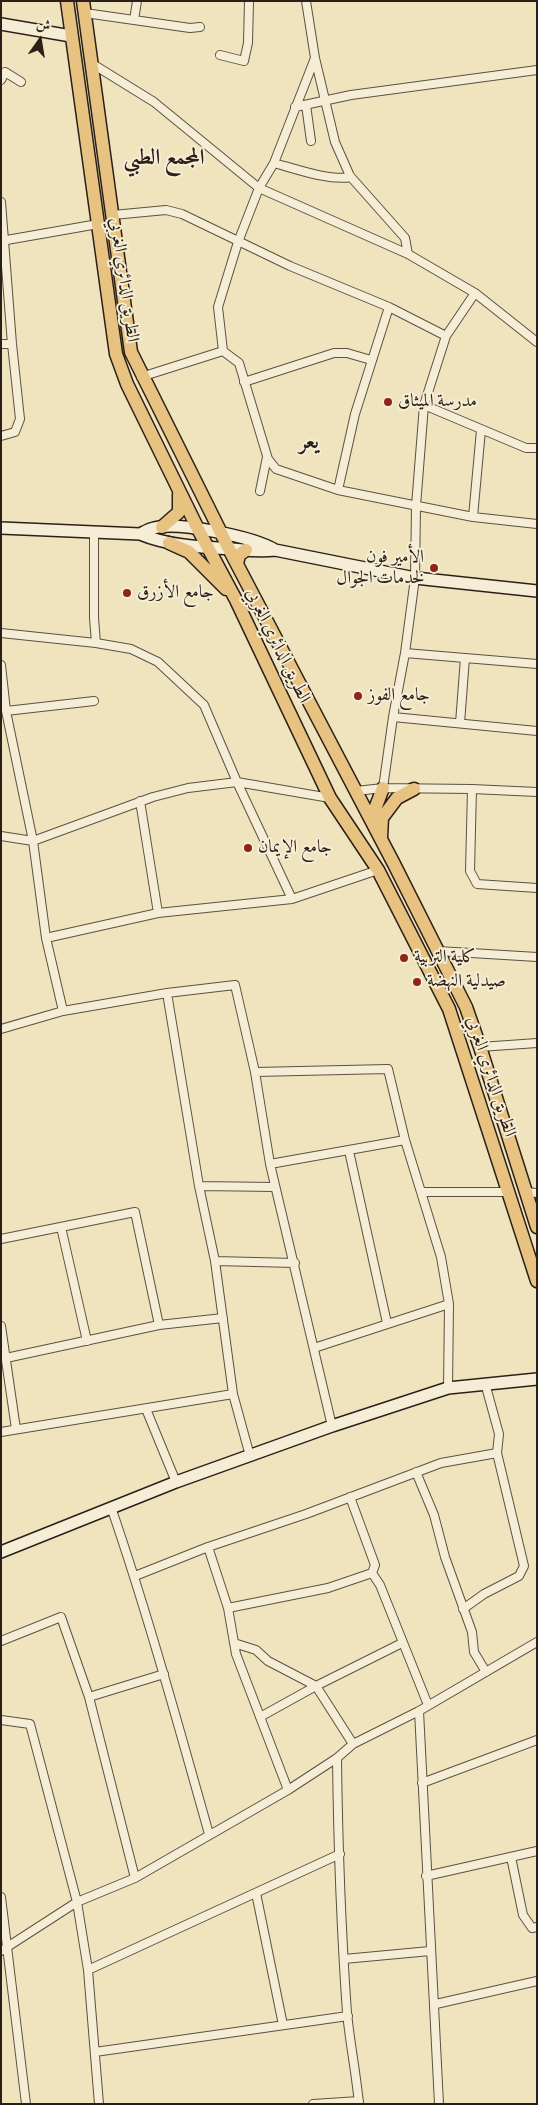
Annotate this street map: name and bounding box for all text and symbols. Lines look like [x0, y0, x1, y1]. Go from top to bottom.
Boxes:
north arrow [15, 15, 65, 65]
text: ش [35, 15, 52, 35]
district label: المجمع الطبي [123, 146, 205, 172]
street label: الطريق الدائري الغربي [104, 216, 142, 344]
place label: مدرسة الميثاق [398, 391, 477, 413]
marker: مدرسة الميثاق [382, 396, 394, 408]
district label: يعر [299, 430, 319, 456]
place label: الأمير فون لخدمات الجوال [336, 547, 424, 590]
marker: الأمير فون لخدمات الجوال [428, 562, 440, 574]
place label: جامع الأزرق [137, 582, 214, 604]
street label: الطريق الدائري الغربي [240, 585, 314, 707]
marker: جامع الأزرق [121, 587, 133, 599]
place label: جامع الفوز [368, 685, 430, 707]
marker: جامع الفوز [352, 690, 364, 702]
place label: جامع الإيمان [258, 837, 332, 859]
marker: جامع الإيمان [242, 842, 254, 854]
place label: كلية التربية [414, 947, 476, 969]
marker: كلية التربية [398, 952, 410, 964]
place label: صيدلية النهضة [427, 971, 506, 993]
marker: صيدلية النهضة [411, 976, 423, 988]
street label: الطريق الدائري الغربي [460, 1014, 520, 1140]

